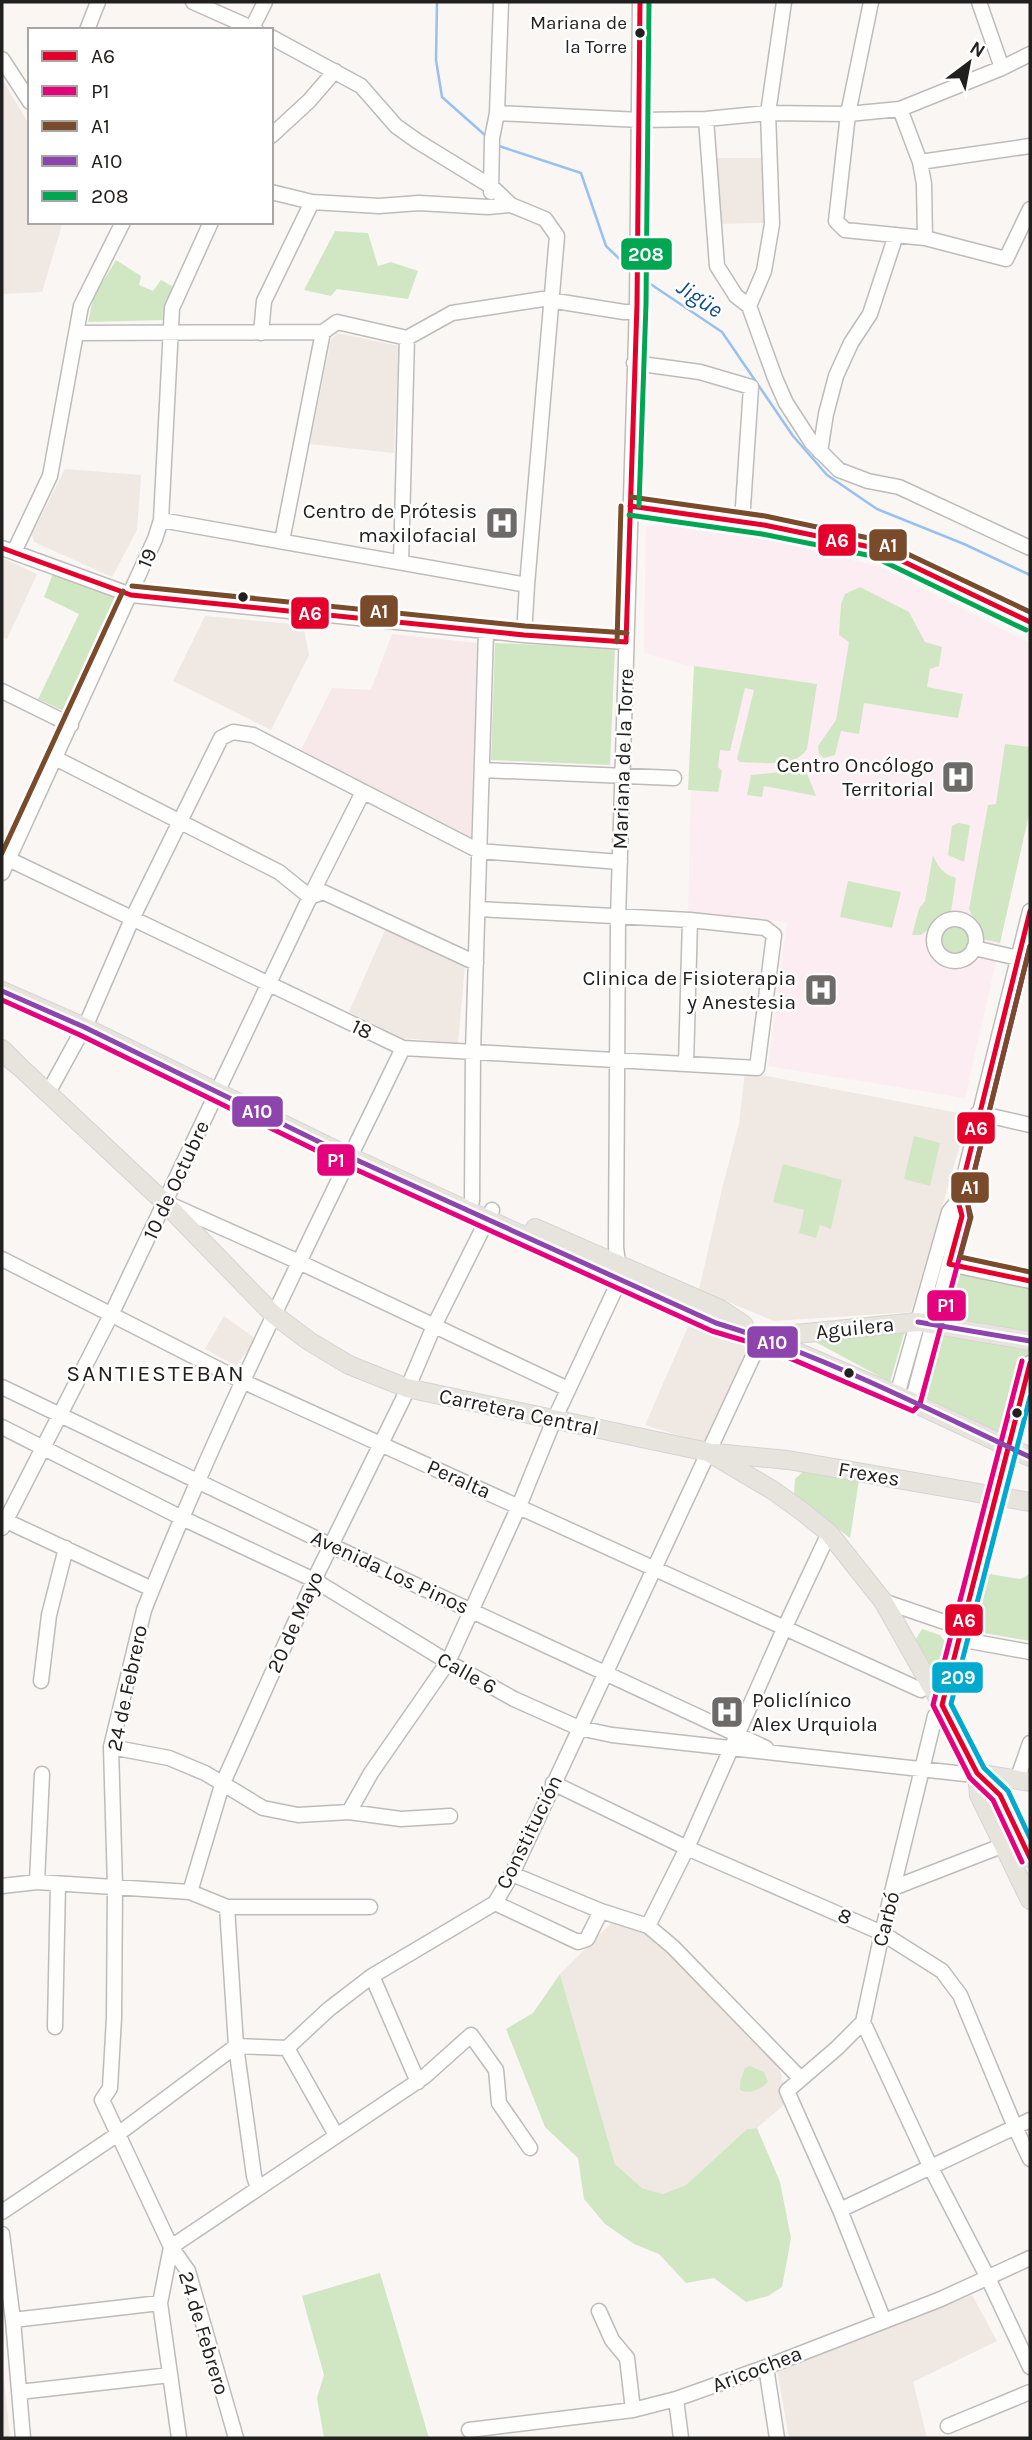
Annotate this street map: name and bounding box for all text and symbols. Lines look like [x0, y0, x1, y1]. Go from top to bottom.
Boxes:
place label: Mariana de la Torre [530, 12, 627, 58]
marker: Mariana de la Torre [633, 26, 647, 40]
legend [28, 28, 273, 224]
north arrow [934, 28, 1004, 98]
text: N [966, 36, 989, 62]
text: A6 [91, 44, 115, 68]
text: P1 [91, 79, 110, 103]
text: A1 [91, 114, 110, 138]
text: A10 [91, 149, 122, 173]
text: 208 [91, 184, 129, 208]
line badge: 208 [620, 237, 673, 271]
text: 208 [628, 244, 664, 266]
water label: Jigüe [672, 273, 728, 324]
place label: Centro de Prótesis maxilofacial [303, 499, 477, 547]
hospital icon: Centro de Prótesis maxilofacial [483, 504, 521, 542]
line badge: A6 [817, 523, 857, 557]
line badge: A1 [868, 528, 908, 562]
text: A6 [825, 530, 849, 552]
text: A1 [879, 535, 897, 557]
street label: 19 [132, 545, 162, 571]
unlabelled marker [236, 590, 250, 604]
line badge: A1 [359, 594, 399, 628]
line badge: A6 [290, 596, 330, 630]
text: A1 [370, 601, 388, 623]
text: A6 [298, 603, 322, 625]
street label: Mariana de la Torre [608, 668, 638, 850]
place label: Centro Oncólogo Territorial [776, 753, 934, 801]
hospital icon: Centro Oncólogo Territorial [939, 758, 977, 796]
place label: Clinica de Fisioterapia y Anestesia [583, 966, 796, 1014]
hospital icon: Clinica de Fisioterapia y Anestesia [802, 971, 840, 1009]
street label: 18 [348, 1014, 376, 1044]
line badge: A10 [231, 1095, 284, 1128]
text: A10 [242, 1101, 272, 1123]
line badge: A6 [956, 1111, 996, 1145]
street label: 10 de Octubre [138, 1117, 214, 1243]
text: A6 [964, 1118, 988, 1140]
line badge: P1 [316, 1143, 356, 1177]
text: P1 [327, 1150, 345, 1172]
line badge: A1 [950, 1171, 990, 1204]
text: A1 [961, 1177, 979, 1199]
line badge: P1 [926, 1289, 967, 1322]
text: P1 [937, 1295, 955, 1317]
street label: Aguilera [815, 1312, 895, 1344]
line badge: A10 [746, 1325, 799, 1359]
text: A10 [757, 1332, 787, 1354]
district label: SANTIESTEBAN [66, 1360, 246, 1387]
unlabelled marker [842, 1366, 856, 1380]
street label: Carretera Central [437, 1383, 601, 1441]
unlabelled marker [1010, 1406, 1024, 1420]
street label: Peralta [424, 1454, 494, 1504]
street label: Frexes [836, 1457, 902, 1491]
street label: Avenida Los Pinos [307, 1525, 473, 1619]
street label: 20 de Mayo [262, 1568, 328, 1676]
line badge: A6 [944, 1603, 984, 1637]
text: A6 [952, 1610, 976, 1632]
street label: 24 de Febrero [102, 1623, 152, 1753]
street label: Calle 6 [433, 1647, 501, 1699]
line badge: 209 [931, 1661, 984, 1694]
text: 209 [940, 1667, 976, 1689]
place label: Policlínico Alex Urquiola [752, 1688, 878, 1736]
hospital icon: Policlínico Alex Urquiola [708, 1693, 746, 1731]
street label: Constitución [491, 1771, 567, 1893]
street label: Carbó [868, 1889, 904, 1949]
street label: 8 [834, 1902, 856, 1930]
street label: 24 de Febrero [174, 2268, 234, 2398]
street label: Aricochea [709, 2341, 805, 2397]

